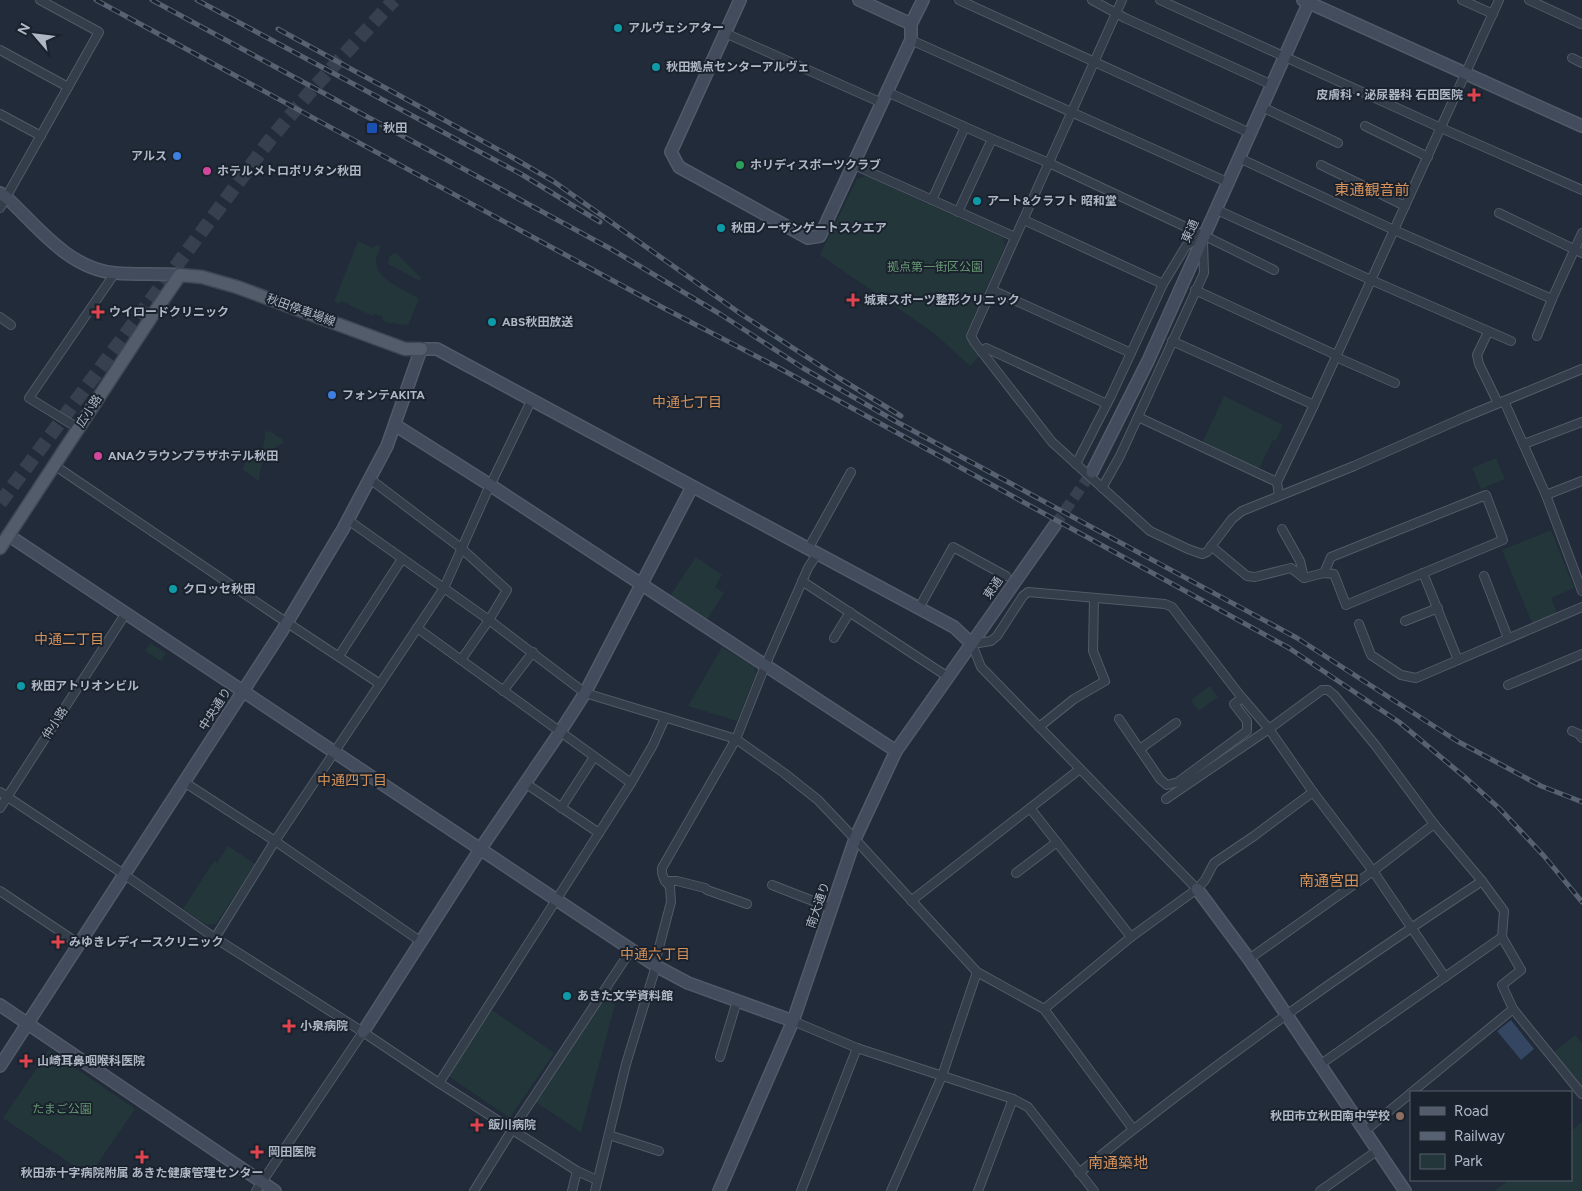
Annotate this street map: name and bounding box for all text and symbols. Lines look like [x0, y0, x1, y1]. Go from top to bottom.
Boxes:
north arrow [10, 10, 60, 60]
text: N [14, 20, 34, 38]
place label: アルヴェシアター [628, 21, 724, 35]
marker: アルヴェシアター [612, 22, 624, 34]
place label: 秋田拠点センターアルヴェ [666, 60, 809, 74]
marker: 秋田拠点センターアルヴェ [650, 61, 662, 73]
place label: 皮膚科・泌尿器科 石田医院 [1316, 88, 1463, 102]
marker: 皮膚科・泌尿器科 石田医院 [1467, 88, 1481, 102]
marker: 秋田 [365, 121, 379, 135]
place label: 秋田 [383, 121, 407, 135]
place label: アルス [131, 149, 167, 163]
marker: アルス [171, 150, 183, 162]
place label: ホリディスポーツクラブ [750, 158, 881, 172]
marker: ホリディスポーツクラブ [734, 159, 746, 171]
place label: ホテルメトロポリタン秋田 [217, 164, 361, 178]
marker: ホテルメトロポリタン秋田 [201, 165, 213, 177]
district label: 東通観音前 [1334, 181, 1410, 199]
place label: アート&クラフト 昭和堂 [987, 194, 1117, 208]
marker: アート&クラフト 昭和堂 [971, 195, 983, 207]
street label: 東通 [1179, 217, 1201, 245]
place label: 秋田ノーザンゲートスクエア [731, 221, 887, 235]
marker: 秋田ノーザンゲートスクエア [715, 222, 727, 234]
park label: 拠点第一街区公園 [887, 260, 983, 274]
street label: 秋田停車場線 [265, 291, 337, 329]
marker: 城東スポーツ整形クリニック [846, 293, 860, 307]
place label: 城東スポーツ整形クリニック [864, 293, 1020, 307]
marker: ウイロードクリニック [91, 305, 105, 319]
place label: ウイロードクリニック [109, 305, 229, 319]
place label: ABS秋田放送 [502, 315, 573, 329]
marker: ABS秋田放送 [486, 316, 498, 328]
place label: フォンテAKITA [342, 388, 425, 402]
marker: フォンテAKITA [326, 389, 338, 401]
street label: 広小路 [73, 392, 105, 430]
district label: 中通七丁目 [652, 394, 722, 411]
place label: ANAクラウンプラザホテル秋田 [108, 449, 278, 463]
marker: ANAクラウンプラザホテル秋田 [92, 450, 104, 462]
street label: 東通 [980, 574, 1006, 602]
place label: クロッセ秋田 [183, 582, 255, 596]
marker: クロッセ秋田 [167, 583, 179, 595]
district label: 中通二丁目 [34, 631, 104, 648]
place label: 秋田アトリオンビル [31, 679, 139, 693]
marker: 秋田アトリオンビル [15, 680, 27, 692]
street label: 中央通り [196, 685, 234, 733]
street label: 仲小路 [39, 704, 71, 742]
district label: 中通四丁目 [317, 772, 387, 789]
district label: 南通宮田 [1299, 872, 1359, 890]
street label: 南大通り [804, 880, 832, 930]
marker: みゆきレディースクリニック [51, 935, 65, 949]
place label: みゆきレディースクリニック [69, 935, 224, 949]
district label: 中通六丁目 [620, 946, 690, 963]
place label: あきた文学資料館 [577, 989, 673, 1003]
marker: あきた文学資料館 [561, 990, 573, 1002]
marker: 小泉病院 [282, 1019, 296, 1033]
place label: 小泉病院 [300, 1019, 348, 1033]
marker: 山崎耳鼻咽喉科医院 [19, 1054, 33, 1068]
place label: 山崎耳鼻咽喉科医院 [37, 1054, 145, 1068]
legend [1410, 1091, 1572, 1181]
park label: たまご公園 [32, 1102, 92, 1116]
text: Road [1454, 1102, 1489, 1120]
place label: 秋田市立秋田南中学校 [1270, 1109, 1390, 1123]
marker: 秋田市立秋田南中学校 [1394, 1110, 1406, 1122]
marker: 飯川病院 [470, 1118, 484, 1132]
place label: 飯川病院 [488, 1118, 536, 1132]
text: Railway [1454, 1127, 1505, 1145]
marker: 岡田医院 [250, 1145, 264, 1159]
place label: 岡田医院 [268, 1145, 316, 1159]
marker: 秋田赤十字病院附属 あきた健康管理センター [135, 1150, 149, 1164]
text: Park [1454, 1152, 1483, 1170]
district label: 南通築地 [1088, 1154, 1148, 1172]
place label: 秋田赤十字病院附属 あきた健康管理センター [21, 1166, 263, 1180]

